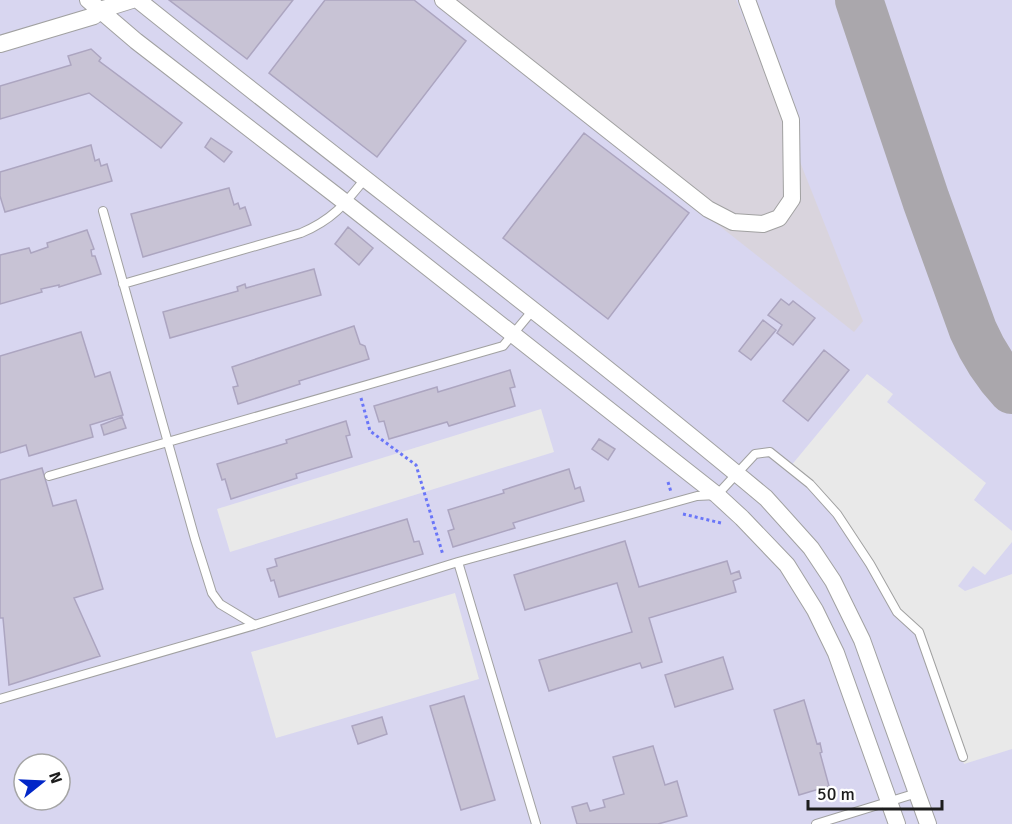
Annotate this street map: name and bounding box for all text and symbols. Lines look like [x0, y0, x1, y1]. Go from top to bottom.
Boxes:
north arrow [12, 752, 72, 812]
text: N [44, 769, 67, 786]
scale bar [808, 773, 942, 811]
text: 50 m [817, 783, 855, 805]

